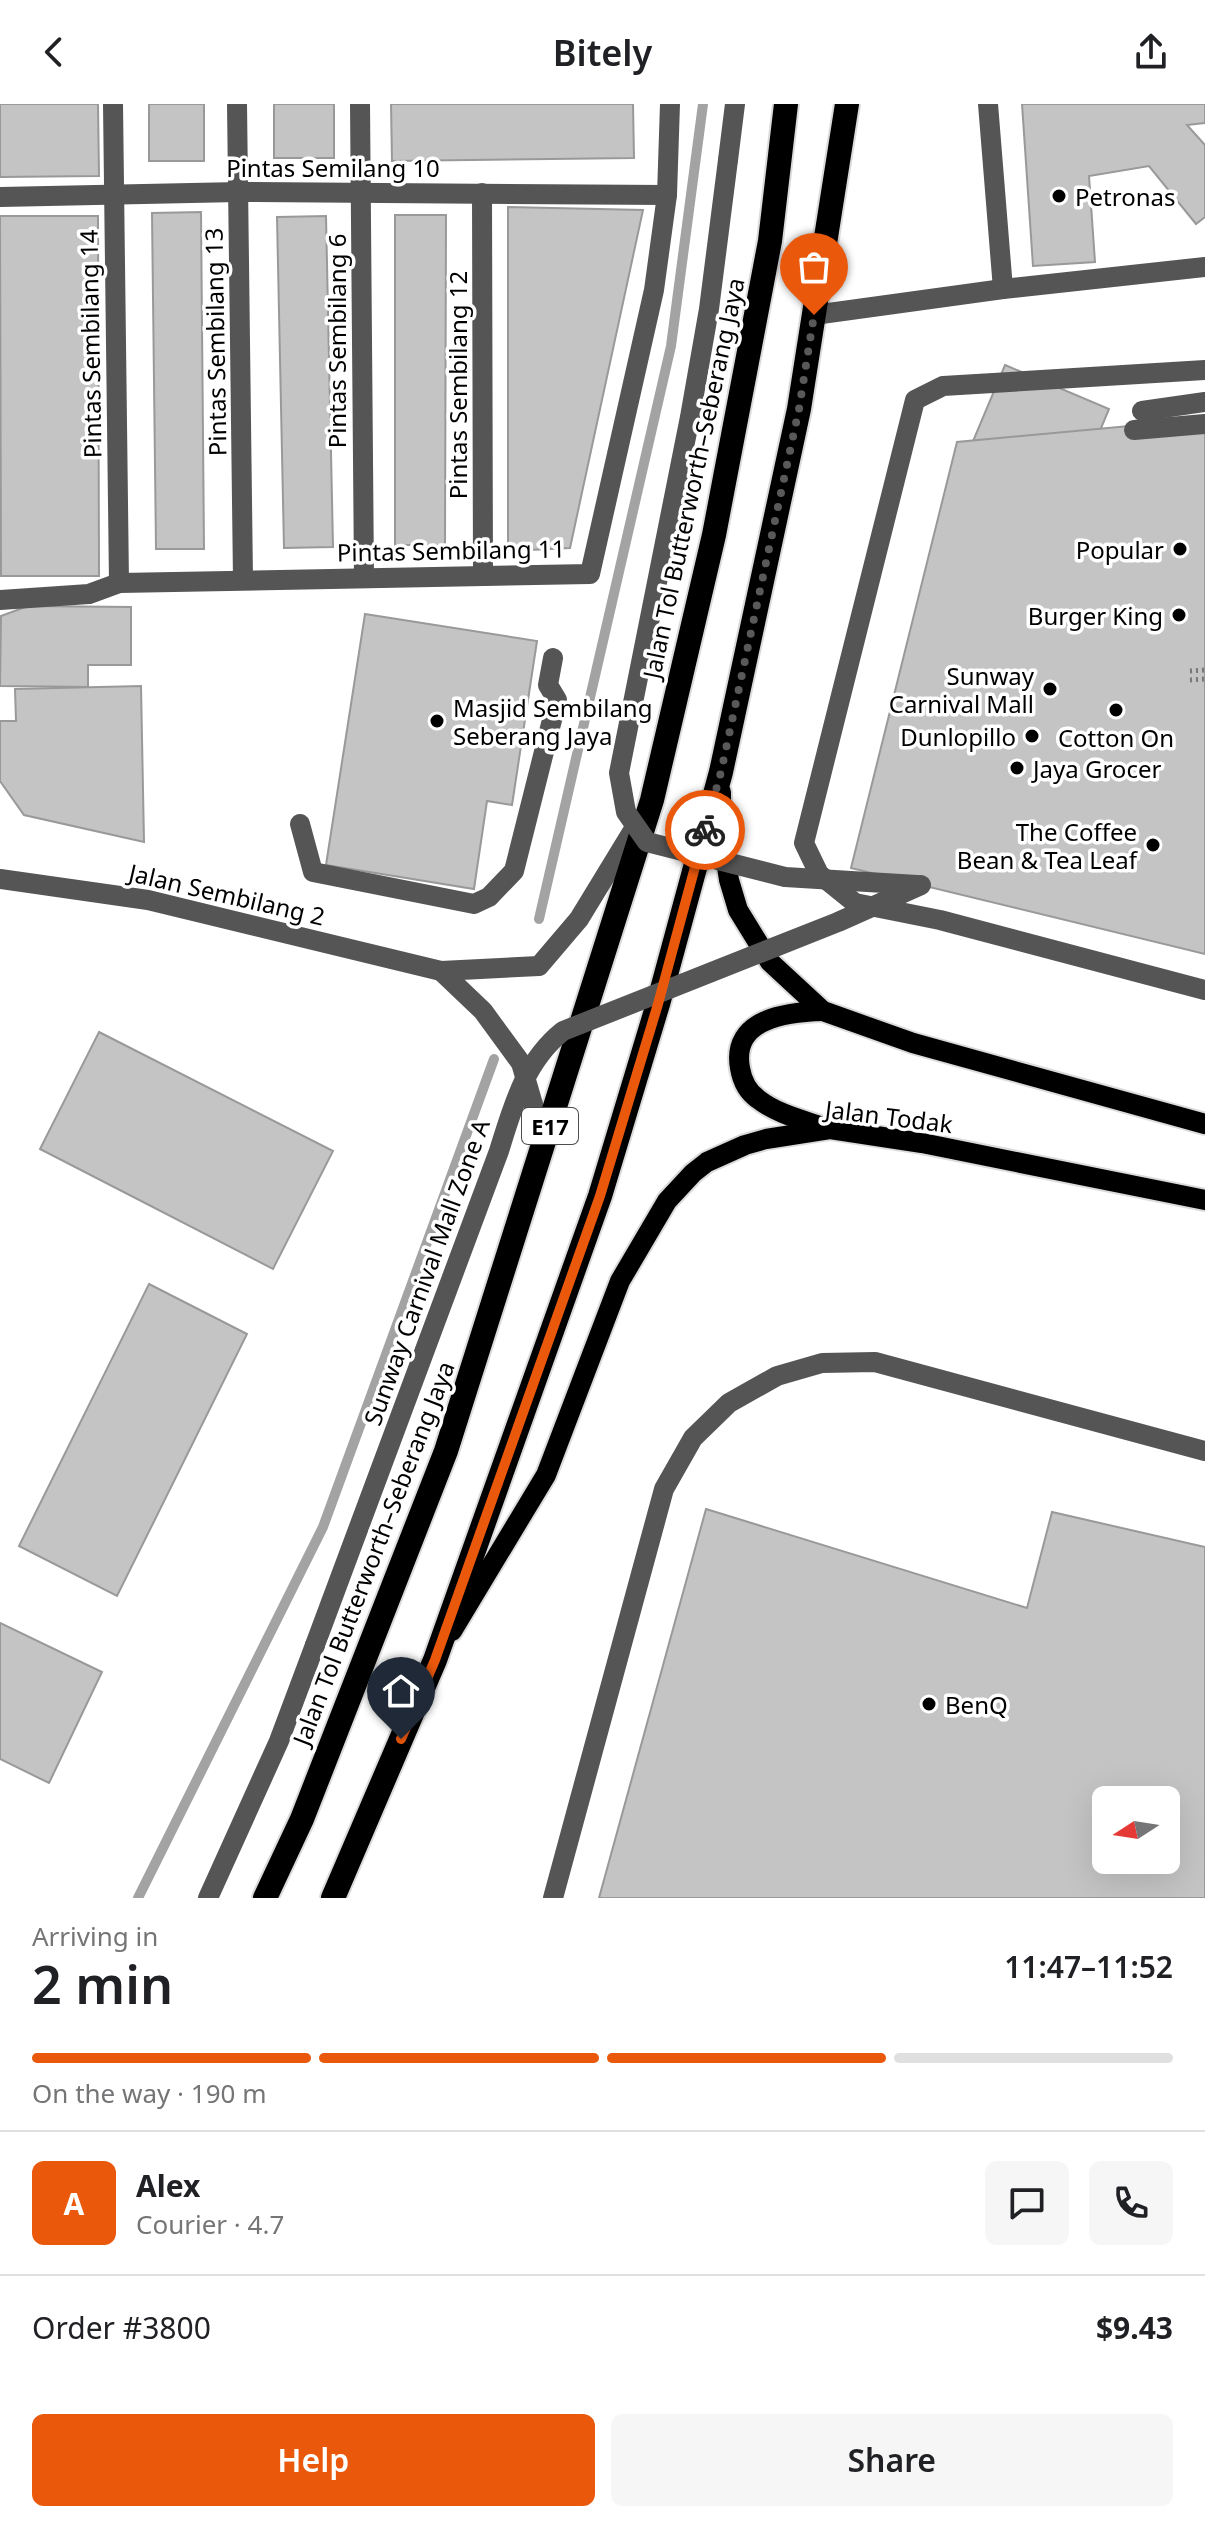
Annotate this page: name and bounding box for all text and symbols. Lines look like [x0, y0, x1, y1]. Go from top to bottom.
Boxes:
text: Bitely [553, 28, 652, 77]
icon: back [32, 30, 76, 74]
icon: share [1129, 30, 1173, 74]
street label: Pintas Semilang 10 [226, 151, 440, 184]
place label: Petronas [1075, 180, 1175, 213]
marker: Petronas [1050, 187, 1068, 205]
street label: Pintas Sembilang 13 [197, 227, 233, 457]
street label: Pintas Sembilang 14 [72, 229, 108, 459]
pin [780, 233, 848, 315]
street label: Pintas Sembilang 6 [320, 234, 353, 448]
icon: bag [792, 245, 836, 289]
street label: Pintas Sembilang 12 [441, 271, 474, 499]
street label: Jalan Tol Butterworth–Seberang Jaya [634, 275, 752, 683]
street label: Pintas Sembilang 11 [336, 532, 566, 568]
place label: Popular [1076, 533, 1164, 566]
marker: Popular [1171, 540, 1189, 558]
place label: Burger King [1028, 599, 1163, 632]
marker: Burger King [1170, 606, 1188, 624]
place label: Sunway Carnival Mall [889, 659, 1035, 720]
marker: Sunway Carnival Mall [1041, 680, 1059, 698]
place label: Masjid Sembilang Seberang Jaya [453, 691, 652, 752]
marker: Cotton On [1107, 701, 1125, 719]
marker: Masjid Sembilang Seberang Jaya [428, 712, 446, 730]
place label: Dunlopillo [900, 720, 1016, 753]
place label: Cotton On [1058, 721, 1174, 754]
marker: Dunlopillo [1023, 727, 1041, 745]
place label: Jaya Grocer [1031, 752, 1161, 785]
marker: Jaya Grocer [1008, 759, 1026, 777]
courier [665, 790, 745, 870]
icon: bike [683, 808, 727, 852]
place label: The Coffee Bean & Tea Leaf [957, 815, 1139, 876]
marker: The Coffee Bean & Tea Leaf [1144, 836, 1162, 854]
street label: Jalan Sembilang 2 [124, 855, 328, 933]
street label: Jalan Todak [821, 1092, 955, 1140]
road number: E17 [522, 1108, 578, 1144]
street label: Sunway Carnival Mall Zone A [355, 1114, 497, 1430]
street label: Jalan Tol Butterworth–Seberang Jaya [284, 1356, 462, 1752]
pin [367, 1657, 435, 1739]
icon: home [379, 1669, 423, 1713]
place label: BenQ [945, 1688, 1008, 1721]
marker: BenQ [920, 1695, 938, 1713]
north arrow [1092, 1786, 1180, 1874]
map controls [1092, 1786, 1180, 1874]
text: Arriving in [32, 1918, 158, 1954]
text: 11:47–11:52 [1004, 1946, 1173, 1987]
text: 2 min [32, 1948, 173, 2019]
text: On the way · 190 m [32, 2075, 266, 2111]
button: chat [985, 2161, 1069, 2245]
button: phone [1089, 2161, 1173, 2245]
text: Alex [136, 2165, 200, 2206]
text: A [64, 2183, 84, 2224]
text: Courier · 4.7 [136, 2206, 284, 2242]
text: Order #3800 [32, 2307, 211, 2348]
text: $9.43 [1096, 2307, 1173, 2348]
button: Help [32, 2414, 595, 2506]
button: Share [611, 2414, 1173, 2506]

